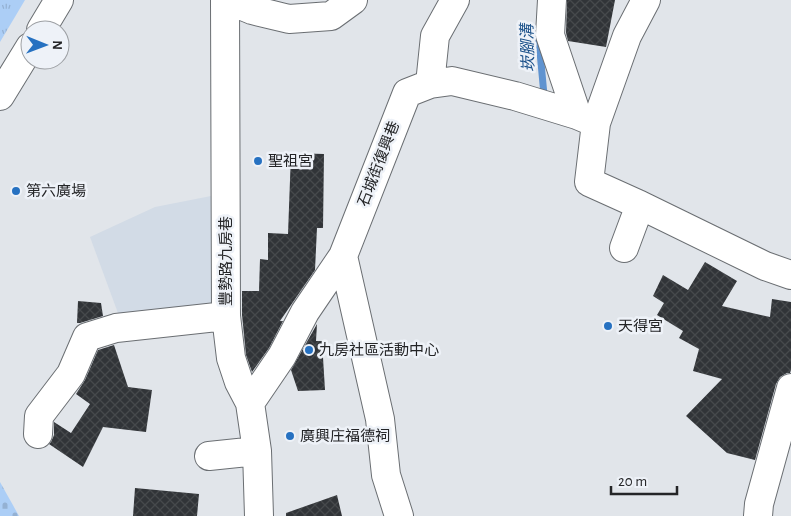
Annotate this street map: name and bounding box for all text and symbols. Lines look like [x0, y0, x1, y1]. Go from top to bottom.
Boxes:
north arrow [20, 20, 70, 70]
water label: 崁腳溝 [518, 22, 537, 72]
text: N [50, 40, 64, 50]
street label: 石城街復興巷 [355, 119, 402, 209]
place label: 聖祖宮 [268, 153, 313, 169]
marker: 聖祖宮 [252, 155, 264, 167]
place label: 第六廣場 [26, 183, 86, 199]
marker: 第六廣場 [10, 185, 22, 197]
street label: 豐勢路九房巷 [218, 216, 234, 306]
place label: 天得宮 [618, 318, 663, 334]
marker: 天得宮 [602, 320, 614, 332]
place label: 九房社區活動中心 [319, 342, 439, 358]
marker: 九房社區活動中心 [303, 344, 315, 356]
place label: 廣興庄福德祠 [300, 427, 390, 444]
marker: 廣興庄福德祠 [284, 430, 296, 442]
scale bar [611, 464, 677, 496]
text: 20 m [618, 474, 647, 489]

